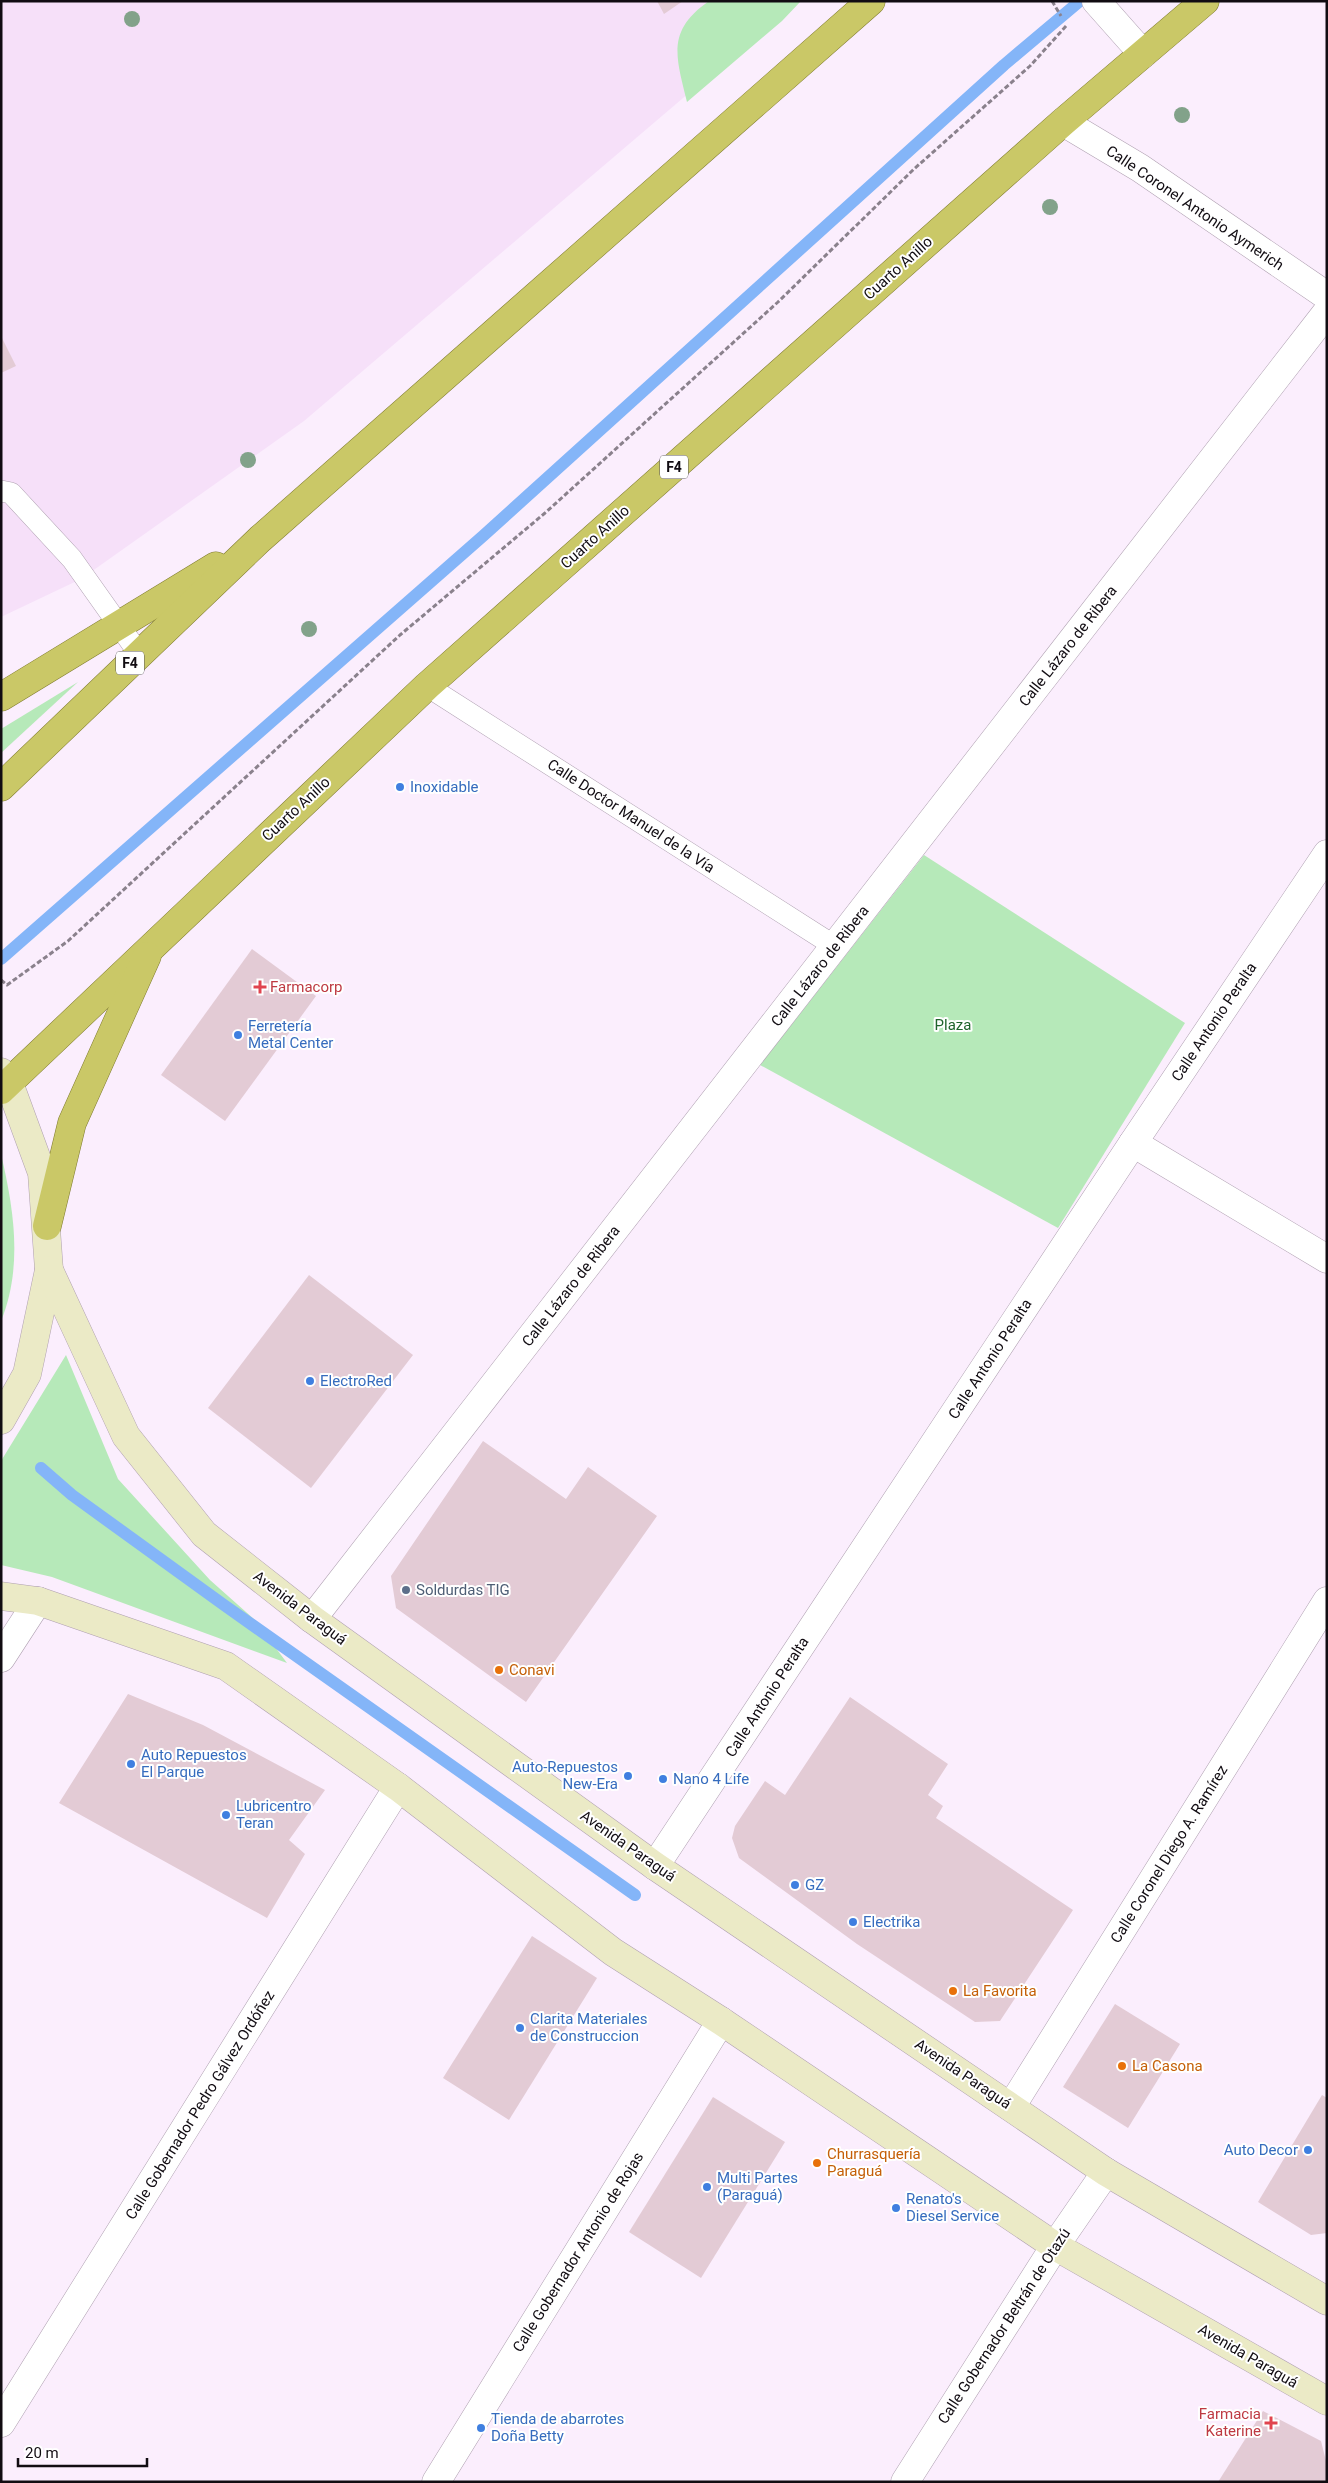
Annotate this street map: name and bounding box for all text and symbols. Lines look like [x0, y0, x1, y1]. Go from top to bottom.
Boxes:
street label: Calle Coronel Antonio Aymerich [1103, 142, 1287, 274]
street label: Cuarto Anillo [860, 232, 936, 304]
road number: F4 [660, 456, 688, 478]
street label: Cuarto Anillo [557, 501, 633, 573]
street label: Calle Lázaro de Ribera [1015, 582, 1121, 710]
road number: F4 [116, 651, 144, 674]
street label: Calle Doctor Manuel de la Vía [544, 755, 718, 877]
street label: Cuarto Anillo [258, 773, 334, 845]
place label: Inoxidable [410, 778, 479, 796]
marker: Inoxidable [394, 781, 406, 793]
street label: Calle Lázaro de Ribera [767, 902, 873, 1030]
street label: Calle Antonio Peralta [1168, 959, 1260, 1085]
place label: Farmacorp [270, 978, 343, 996]
marker: Farmacorp [254, 981, 266, 993]
park label: Plaza [935, 1016, 971, 1034]
place label: Ferretería Metal Center [248, 1017, 333, 1052]
marker: Ferretería Metal Center [232, 1029, 244, 1041]
street label: Calle Lázaro de Ribera [518, 1222, 624, 1350]
street label: Calle Antonio Peralta [944, 1296, 1036, 1422]
place label: ElectroRed [320, 1372, 392, 1390]
marker: ElectroRed [304, 1375, 316, 1387]
street label: Avenida Paraguá [250, 1567, 350, 1649]
place label: Soldurdas TIG [416, 1581, 510, 1599]
marker: Soldurdas TIG [400, 1584, 412, 1596]
street label: Calle Antonio Peralta [721, 1634, 813, 1760]
place label: Conavi [509, 1661, 555, 1679]
marker: Conavi [493, 1664, 505, 1676]
place label: Auto Repuestos El Parque [141, 1746, 247, 1781]
marker: Auto Repuestos El Parque [125, 1758, 137, 1770]
place label: Auto-Repuestos New-Era [512, 1758, 618, 1793]
street label: Calle Coronel Diego A. Ramírez [1107, 1762, 1231, 1946]
marker: Auto-Repuestos New-Era [622, 1770, 634, 1782]
place label: Nano 4 Life [673, 1770, 749, 1788]
marker: Nano 4 Life [657, 1773, 669, 1785]
place label: Lubricentro Teran [236, 1797, 312, 1832]
street label: Avenida Paraguá [577, 1806, 679, 1886]
marker: Lubricentro Teran [220, 1809, 232, 1821]
place label: GZ [805, 1876, 824, 1894]
marker: GZ [789, 1879, 801, 1891]
place label: Electrika [863, 1913, 920, 1931]
marker: Electrika [847, 1916, 859, 1928]
place label: La Favorita [963, 1982, 1037, 2000]
marker: La Favorita [947, 1985, 959, 1997]
street label: Calle Gobernador Pedro Gálvez Ordóñez [122, 1987, 278, 2223]
place label: Clarita Materiales de Construccion [530, 2010, 647, 2045]
marker: Clarita Materiales de Construccion [514, 2022, 526, 2034]
street label: Avenida Paraguá [911, 2035, 1015, 2113]
place label: La Casona [1132, 2057, 1203, 2075]
marker: La Casona [1116, 2060, 1128, 2072]
place label: Auto Decor [1224, 2141, 1298, 2159]
marker: Auto Decor [1302, 2144, 1314, 2156]
place label: Churrasquería Paraguá [827, 2145, 921, 2180]
street label: Calle Gobernador Antonio de Rojas [509, 2149, 647, 2355]
marker: Churrasquería Paraguá [811, 2157, 823, 2169]
place label: Multi Partes (Paraguá) [717, 2169, 798, 2204]
marker: Multi Partes (Paraguá) [701, 2181, 713, 2193]
place label: Renato's Diesel Service [906, 2190, 999, 2225]
marker: Renato's Diesel Service [890, 2202, 902, 2214]
street label: Calle Gobernador Beltrán de Otazú [934, 2225, 1074, 2427]
street label: Avenida Paraguá [1195, 2320, 1301, 2392]
place label: Farmacia Katerine [1199, 2405, 1261, 2440]
place label: Tienda de abarrotes Doña Betty [491, 2410, 624, 2445]
marker: Farmacia Katerine [1265, 2417, 1277, 2429]
marker: Tienda de abarrotes Doña Betty [475, 2422, 487, 2434]
scale bar [18, 2436, 146, 2468]
text: 20 m [25, 2444, 59, 2462]

